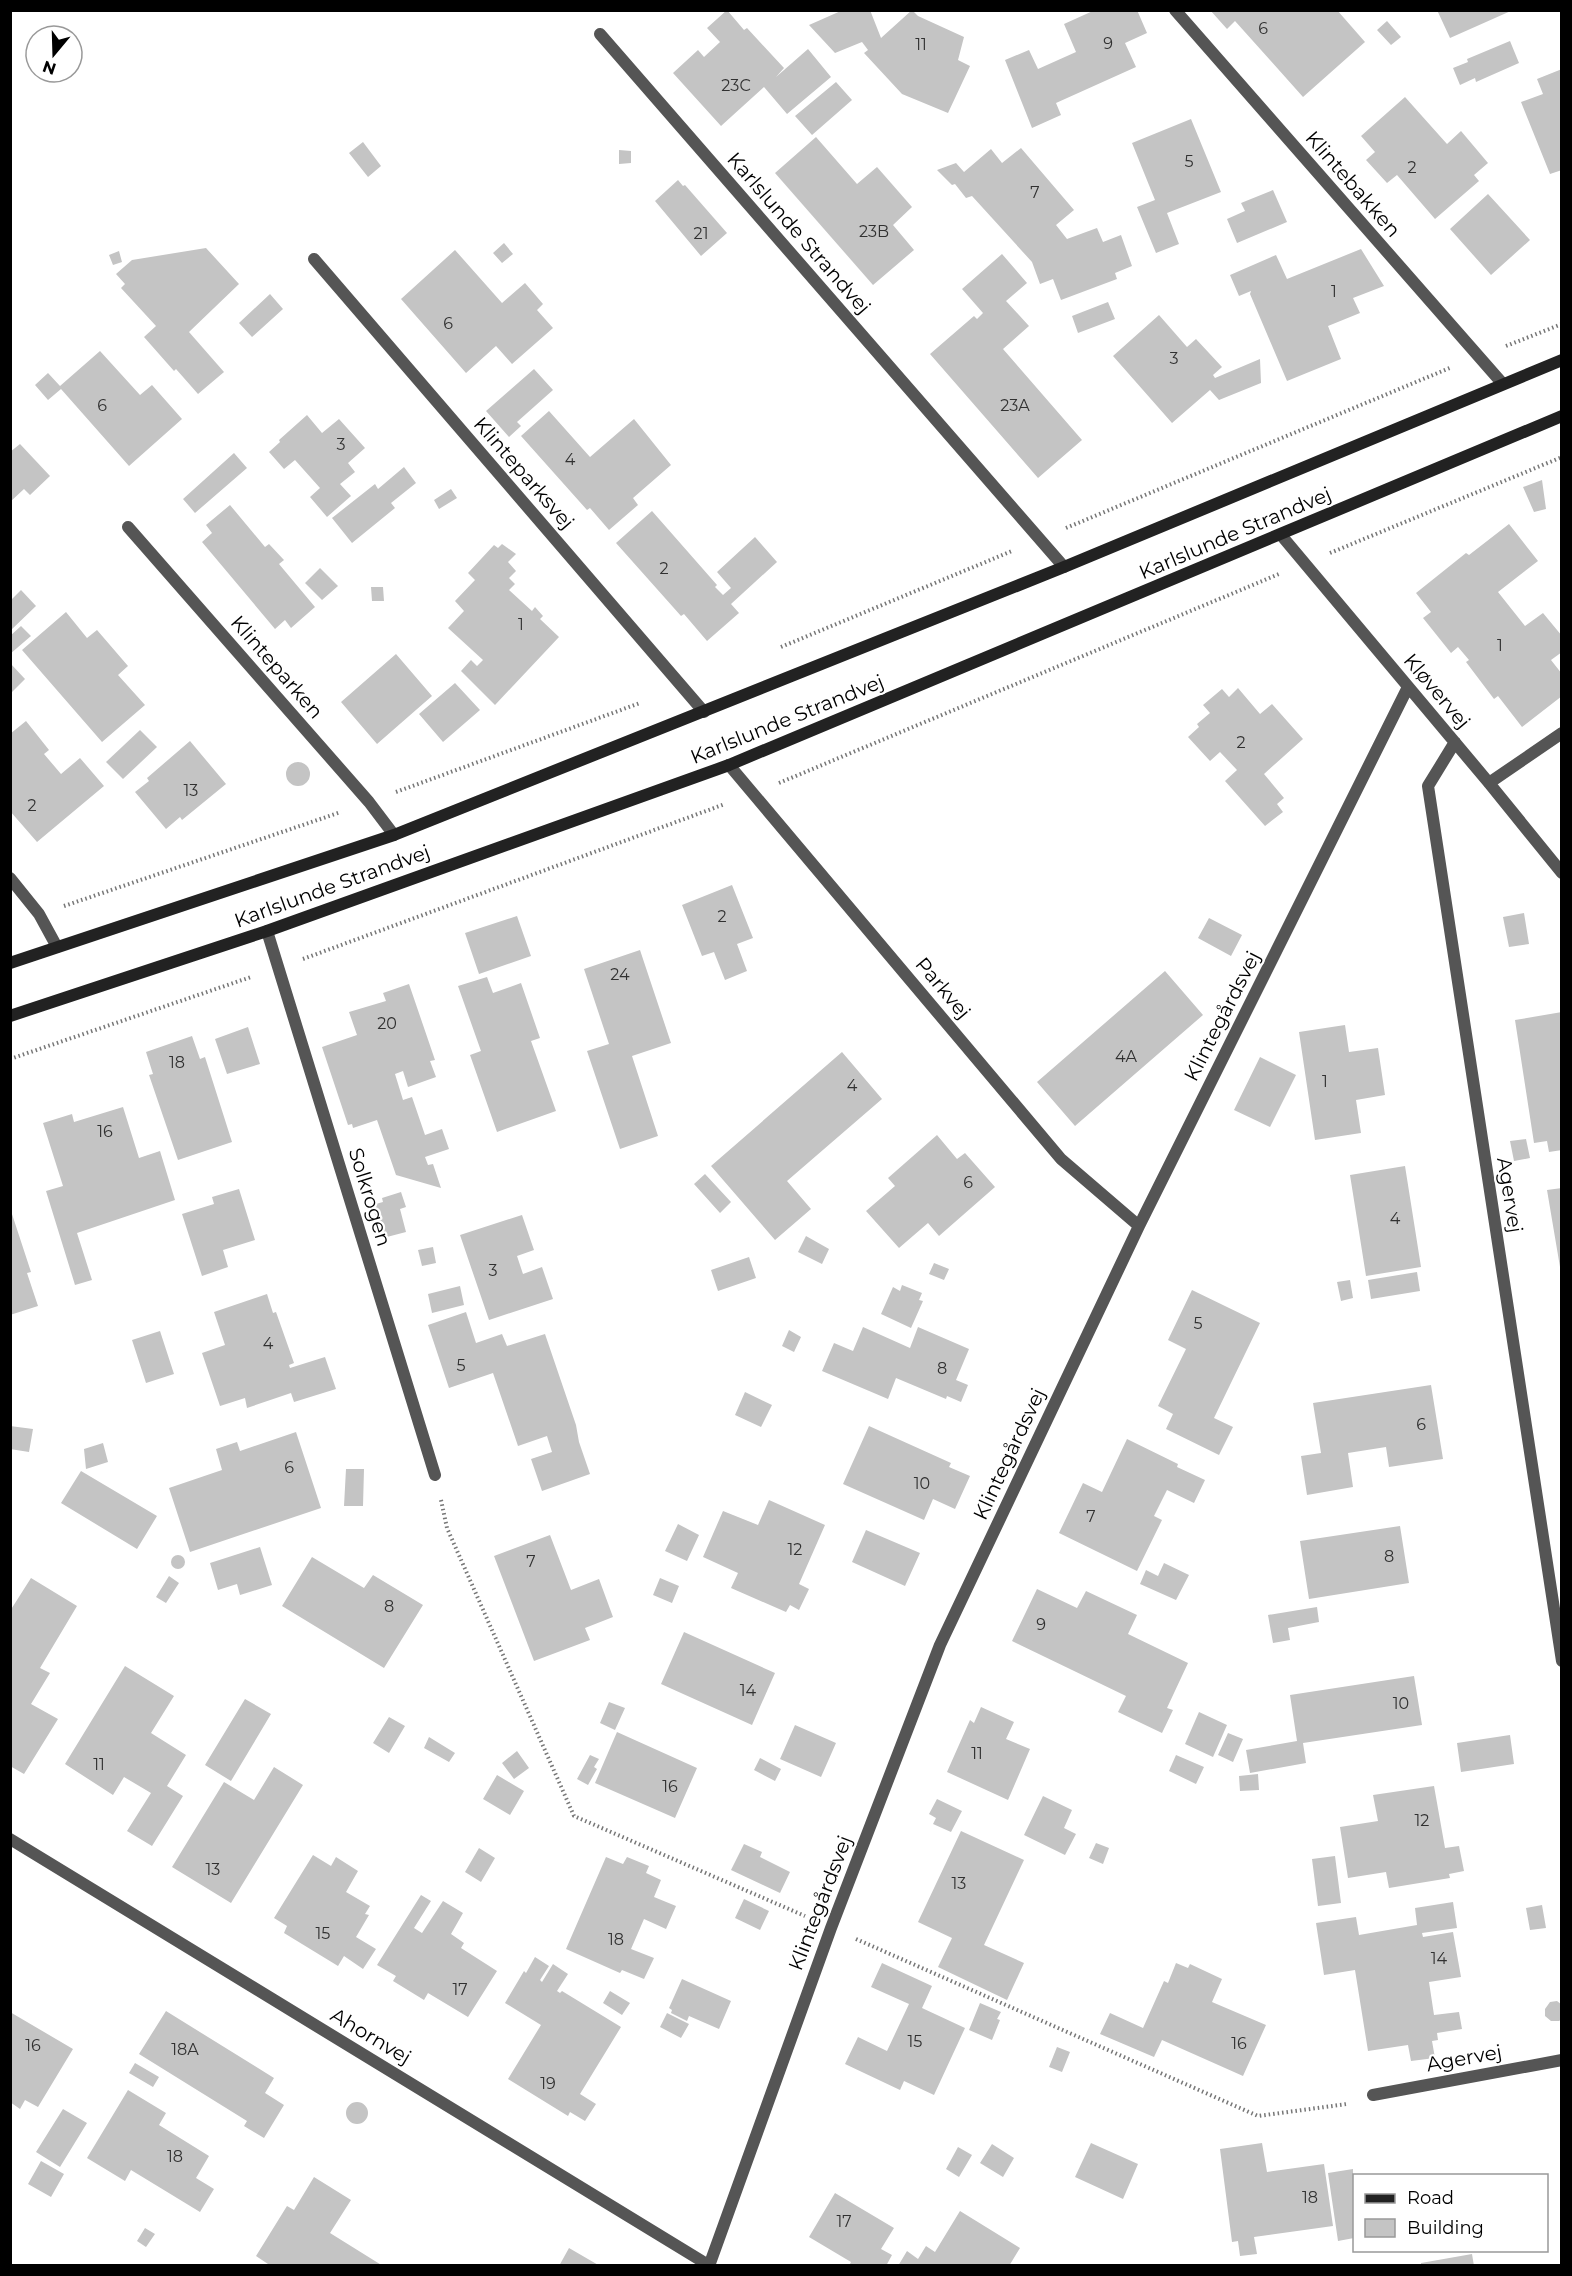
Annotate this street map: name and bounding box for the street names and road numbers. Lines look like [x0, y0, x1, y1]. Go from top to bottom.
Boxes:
street label: Klintebakken [1300, 126, 1406, 242]
street label: Karlslunde Strandvej [722, 147, 876, 319]
street label: Klinteparksvej [469, 412, 579, 534]
street label: Karlslunde Strandvej [1135, 482, 1335, 584]
street label: Klinteparken [226, 611, 328, 723]
street label: Kløvervej [1399, 649, 1475, 733]
street label: Karlslunde Strandvej [687, 669, 887, 769]
street label: Karlslunde Strandvej [231, 839, 433, 933]
street label: Klintegårdsvej [1179, 947, 1265, 1085]
street label: Parkvej [910, 952, 976, 1024]
street label: Solkrogen [344, 1145, 396, 1249]
street label: Agervej [1492, 1155, 1528, 1235]
street label: Klintegårdsvej [968, 1384, 1050, 1524]
street label: Klintegårdsvej [783, 1832, 857, 1974]
street label: Ahornvej [326, 2003, 416, 2069]
street label: Agervej [1424, 2040, 1504, 2076]

